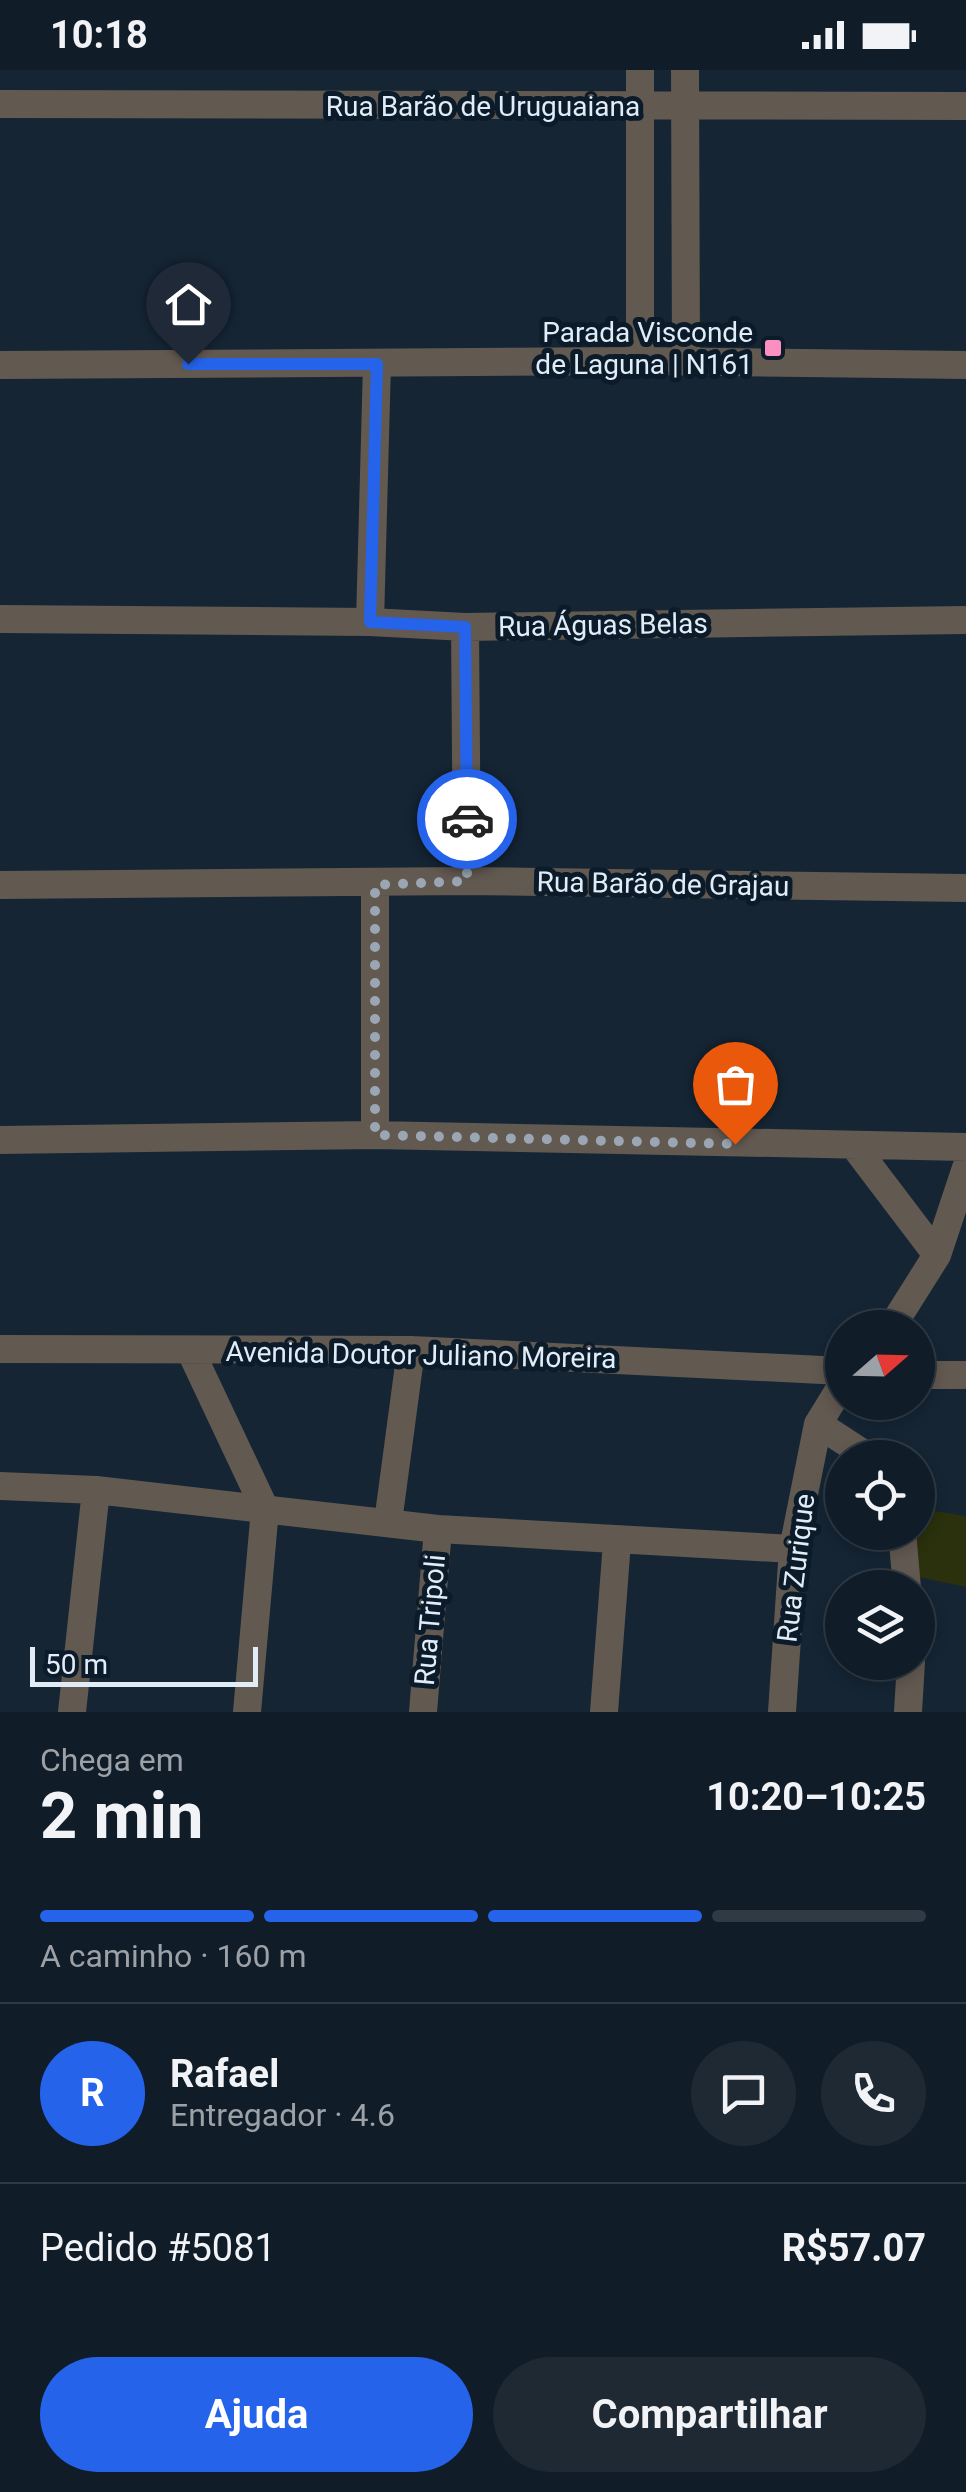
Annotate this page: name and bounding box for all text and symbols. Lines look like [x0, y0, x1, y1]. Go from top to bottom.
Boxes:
text: 10:18 [50, 13, 148, 57]
street label: Rua Barão de Uruguaiana [326, 90, 640, 123]
pin [146, 262, 231, 365]
icon: home [161, 277, 216, 332]
place label: Parada Visconde de Laguna | N161 [535, 316, 753, 381]
marker: Parada Visconde de Laguna | N161 [762, 337, 784, 359]
street label: Rua Águas Belas [498, 607, 708, 643]
courier [417, 769, 517, 869]
icon: car [440, 792, 495, 847]
street label: Rua Barão de Grajau [536, 865, 790, 903]
pin [693, 1042, 778, 1145]
icon: bag [708, 1057, 763, 1112]
north arrow [825, 1310, 935, 1420]
map controls [825, 1310, 935, 1680]
street label: Avenida Doutor Juliano Moreira [225, 1335, 617, 1375]
button: locate [825, 1440, 935, 1550]
street label: Rua Zurique [771, 1492, 821, 1644]
street label: Rua Tripoli [408, 1553, 452, 1687]
button: layers [825, 1570, 935, 1680]
scale bar [30, 1642, 258, 1686]
text: 50 m [45, 1648, 108, 1681]
text: Chega em [40, 1741, 184, 1779]
text: 10:20–10:25 [706, 1775, 926, 1819]
text: 2 min [40, 1778, 203, 1854]
text: A caminho · 160 m [40, 1937, 307, 1975]
button: chat [691, 2041, 796, 2146]
button: phone [821, 2041, 926, 2146]
text: Rafael [170, 2052, 279, 2096]
text: R [80, 2071, 105, 2115]
text: Entregador · 4.6 [170, 2096, 395, 2134]
text: Pedido #5081 [40, 2226, 276, 2270]
text: R$57.07 [782, 2226, 926, 2270]
button: Ajuda [40, 2357, 473, 2472]
button: Compartilhar [493, 2357, 926, 2472]

